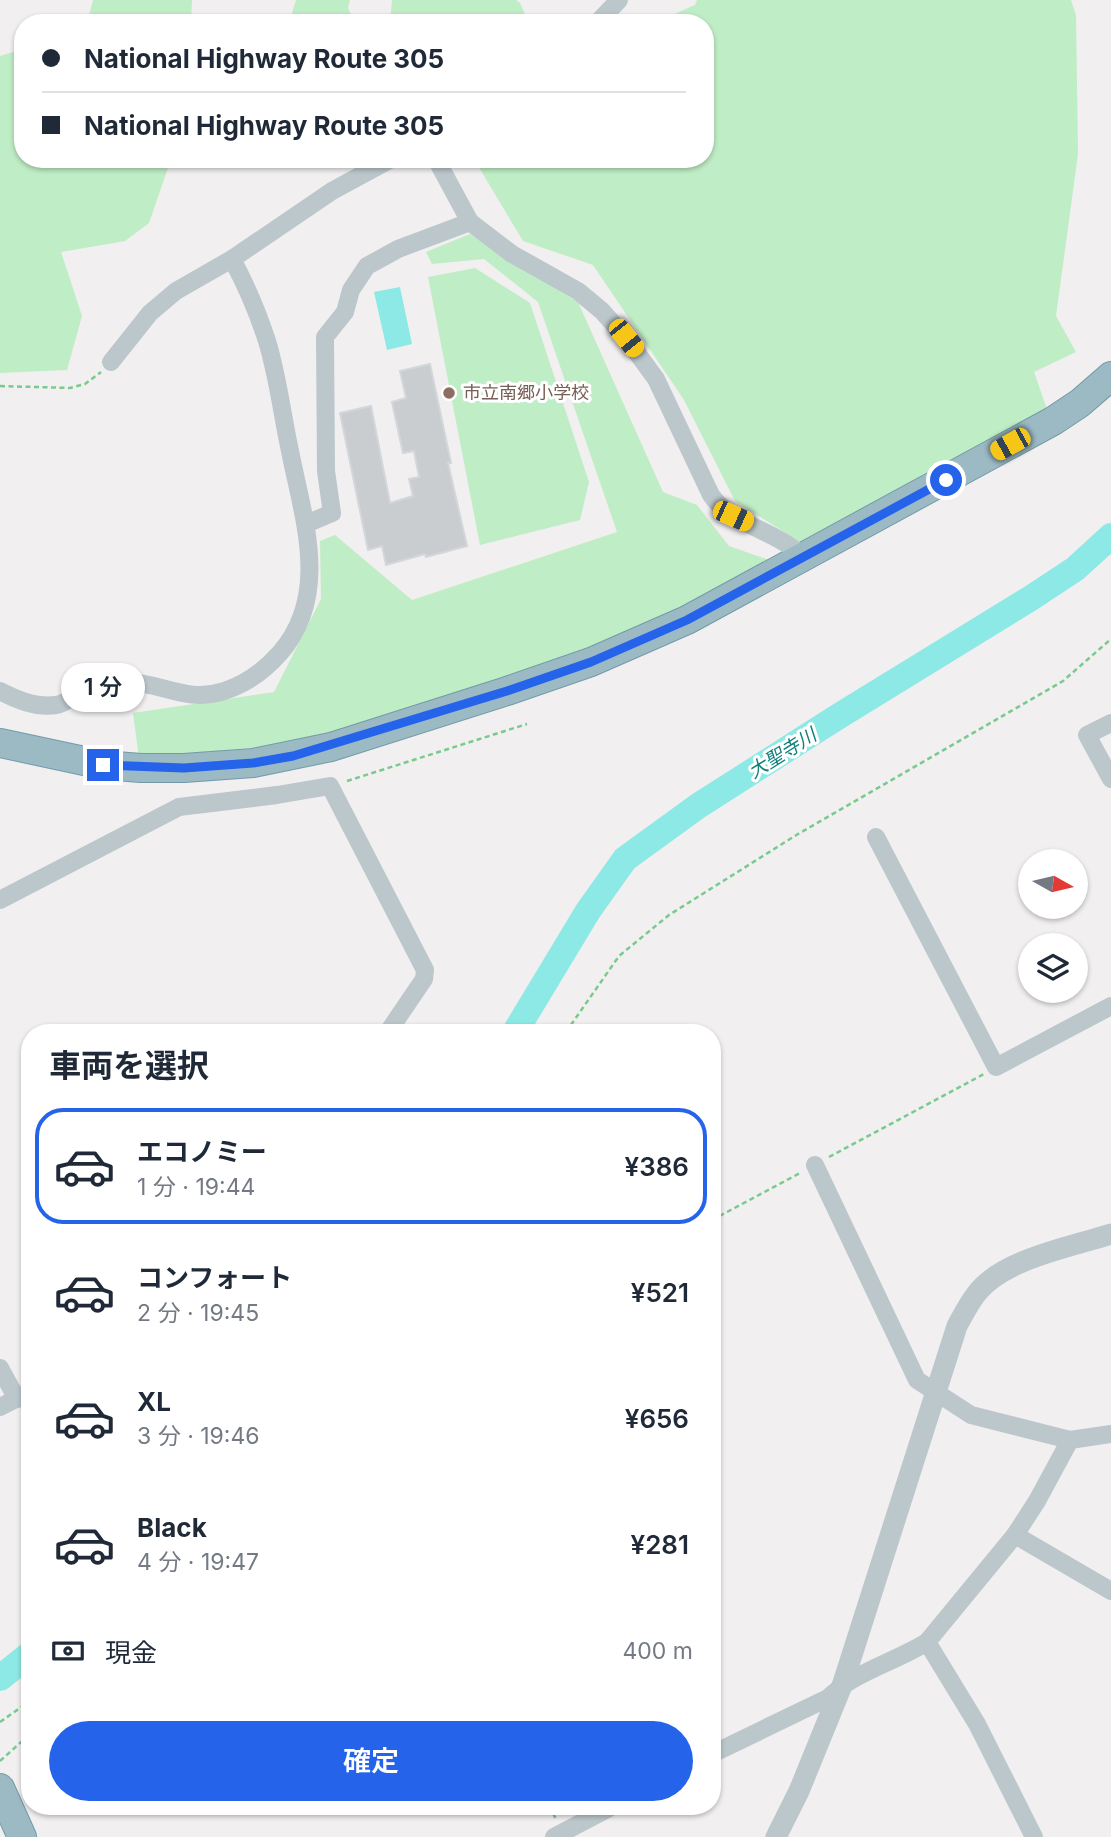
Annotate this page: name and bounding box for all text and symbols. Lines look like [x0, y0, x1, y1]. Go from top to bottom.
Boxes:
text: National Highway Route 305 [84, 43, 444, 74]
text: National Highway Route 305 [84, 110, 444, 141]
car [605, 315, 648, 361]
place label: 市立南郷小学校 [463, 382, 589, 403]
marker: 市立南郷小学校 [441, 385, 457, 401]
car [987, 425, 1034, 463]
route start [930, 464, 962, 496]
car [710, 498, 757, 534]
callout: 1 分 [61, 664, 145, 712]
text: 1 分 [84, 673, 122, 701]
water label: 大聖寺川 [744, 722, 822, 783]
route end [87, 749, 119, 781]
north arrow [1018, 849, 1088, 919]
map controls [1018, 849, 1088, 1003]
button: layers [1018, 933, 1088, 1003]
text: 車両を選択 [49, 1046, 209, 1085]
icon: car [53, 1135, 116, 1198]
text: エコノミー [137, 1136, 267, 1167]
text: ¥386 [625, 1151, 689, 1182]
text: 1 分 · 19:44 [137, 1173, 255, 1201]
icon: car [53, 1261, 116, 1324]
text: コンフォート [137, 1262, 292, 1293]
text: ¥521 [631, 1277, 689, 1308]
text: 2 分 · 19:45 [137, 1299, 259, 1327]
text: XL [137, 1386, 171, 1417]
icon: car [53, 1387, 116, 1450]
text: ¥656 [625, 1403, 689, 1434]
text: 3 分 · 19:46 [137, 1422, 260, 1450]
text: Black [137, 1512, 207, 1543]
icon: car [53, 1513, 116, 1576]
text: ¥281 [631, 1529, 689, 1560]
text: 4 分 · 19:47 [137, 1548, 259, 1576]
icon: cash [49, 1632, 87, 1670]
text: 現金 [105, 1637, 157, 1668]
text: 400 m [623, 1637, 693, 1665]
button: 確定 [49, 1721, 693, 1801]

